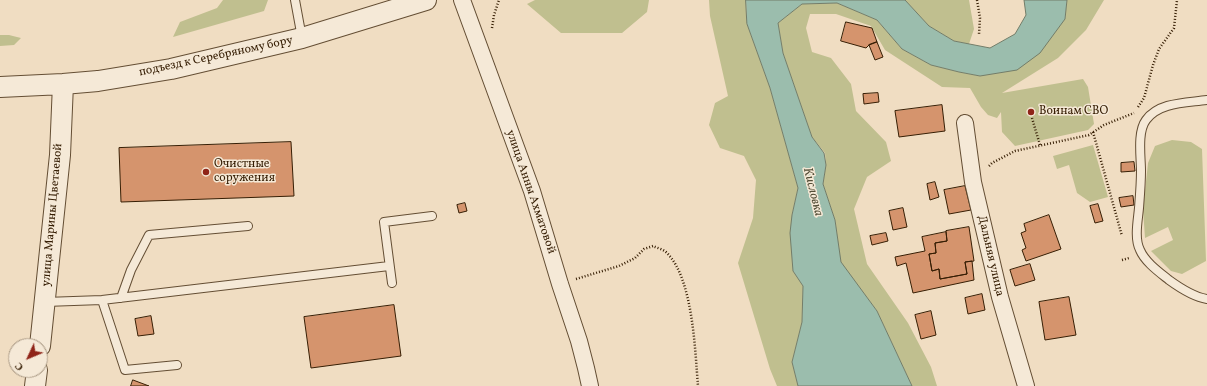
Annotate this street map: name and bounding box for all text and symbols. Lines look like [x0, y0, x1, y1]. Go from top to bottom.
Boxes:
street label: подъезд к Серебряному бору [138, 34, 294, 80]
place label: Воинам СВО [1039, 105, 1108, 119]
marker: Воинам СВО [1026, 107, 1036, 117]
street label: улица Анны Ахматовой [502, 128, 558, 256]
street label: улица Марины Цветаевой [40, 143, 66, 287]
place label: Очистные соружения [214, 158, 275, 186]
water label: Кисловка [798, 166, 826, 218]
marker: Очистные соружения [201, 167, 211, 177]
street label: Дальняя улица [974, 214, 1006, 298]
north arrow [8, 338, 48, 378]
text: С [12, 358, 28, 374]

